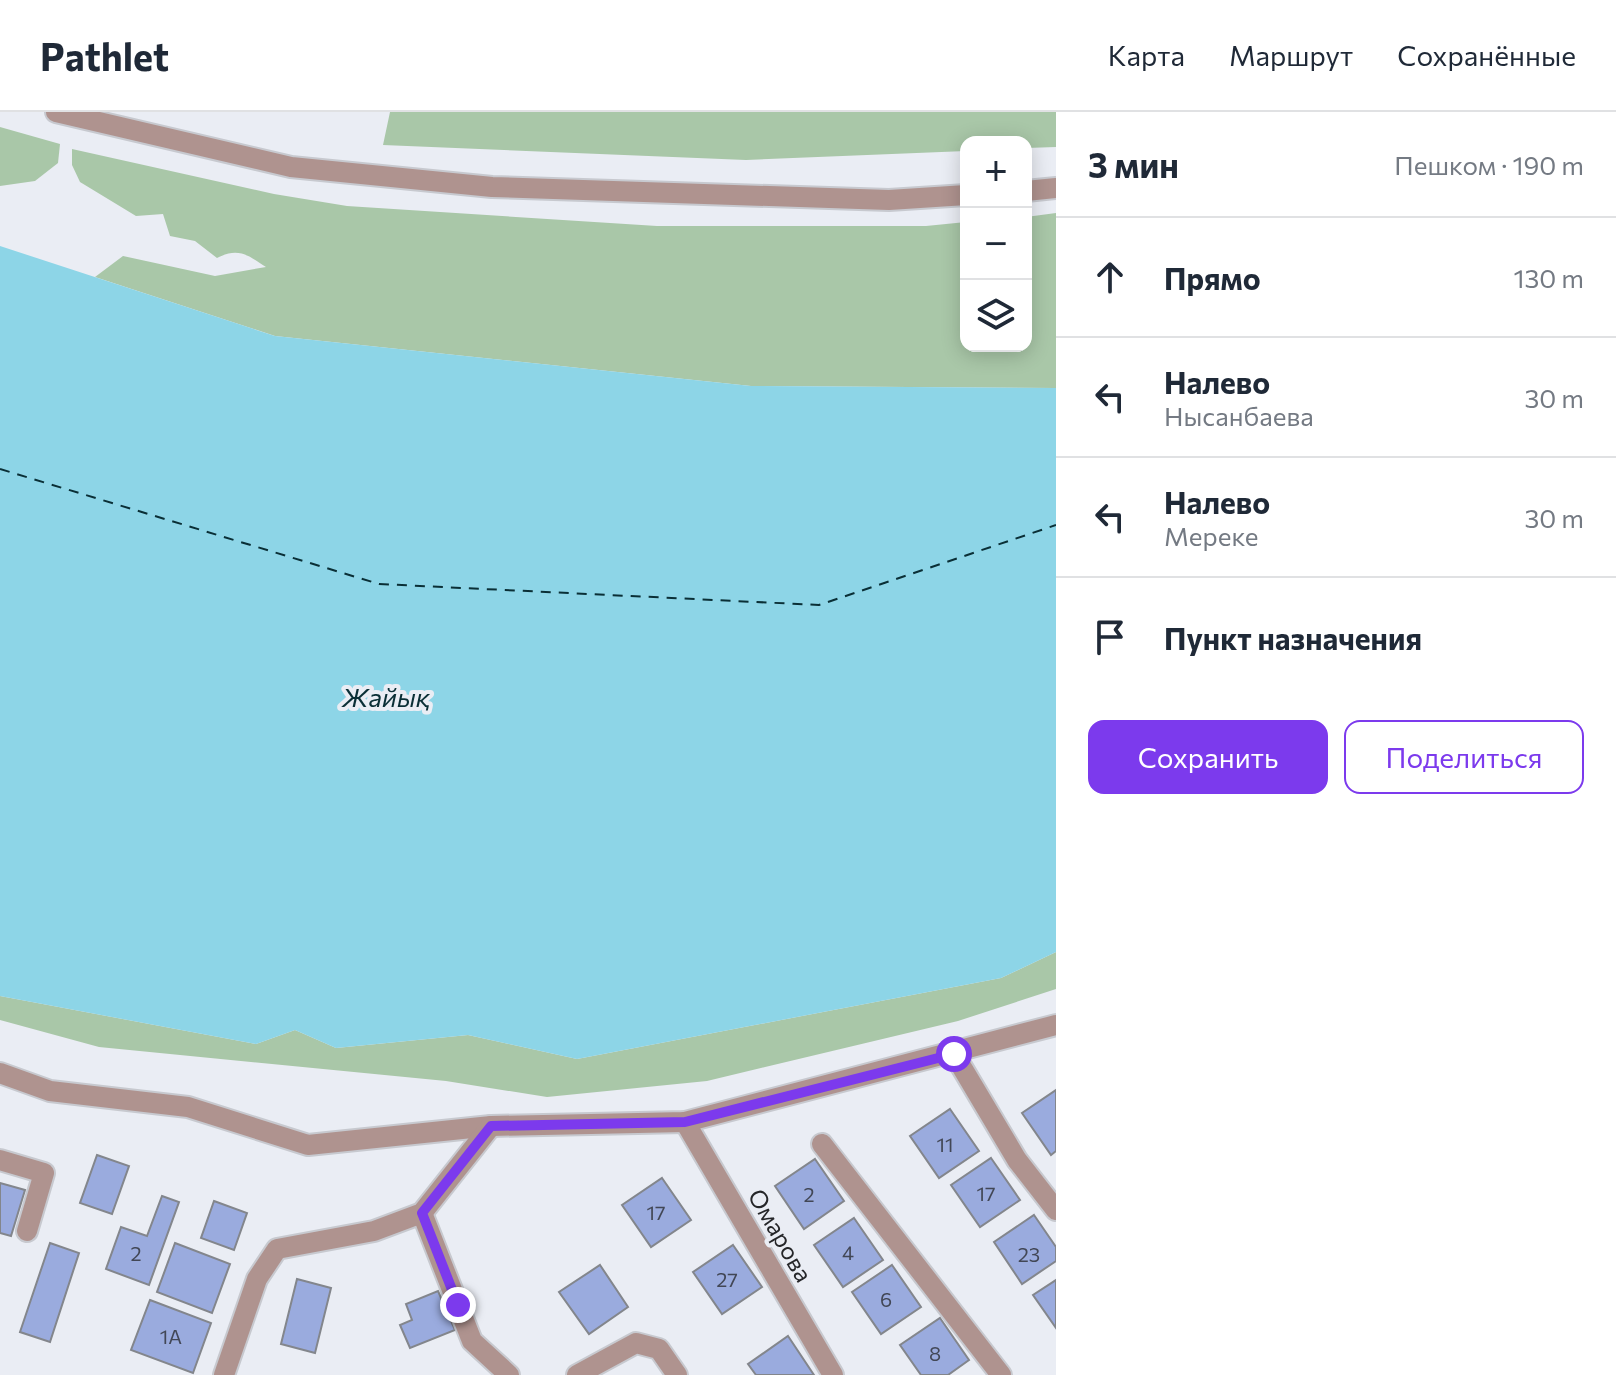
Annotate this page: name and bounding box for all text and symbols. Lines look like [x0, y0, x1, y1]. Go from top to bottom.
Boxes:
text: Pathlet [40, 32, 169, 79]
text: Карта [1108, 38, 1185, 72]
text: Маршрут [1229, 38, 1353, 72]
text: Сохранённые [1397, 38, 1576, 72]
map controls [960, 136, 1032, 352]
button: + [960, 136, 1032, 208]
text: 3 мин [1088, 143, 1179, 185]
text: Пешком · 190 m [1394, 149, 1584, 180]
button: − [960, 208, 1032, 280]
icon: ahead [1088, 255, 1132, 299]
text: Прямо [1164, 259, 1261, 296]
text: 130 m [1513, 262, 1584, 293]
button: layers [960, 280, 1032, 352]
text: Налево [1164, 363, 1270, 400]
icon: left [1088, 375, 1132, 419]
text: 30 m [1525, 382, 1584, 413]
text: Нысанбаева [1164, 400, 1314, 431]
text: Налево [1164, 483, 1270, 520]
icon: left [1088, 495, 1132, 539]
text: 30 m [1525, 502, 1584, 533]
text: Мереке [1164, 520, 1259, 551]
icon: arrive [1088, 615, 1132, 659]
text: Пункт назначения [1164, 619, 1422, 656]
water label: Жайық [341, 681, 431, 712]
button: Сохранить [1088, 720, 1328, 794]
button: Поделиться [1344, 720, 1584, 794]
route start [936, 1036, 972, 1072]
house number: 11 [936, 1132, 954, 1156]
house number: 17 [976, 1181, 996, 1205]
house number: 2 [803, 1182, 815, 1206]
street label: Омарова [743, 1183, 819, 1287]
house number: 17 [646, 1200, 666, 1224]
house number: 4 [842, 1240, 854, 1264]
house number: 2 [130, 1241, 142, 1265]
house number: 23 [1018, 1242, 1040, 1266]
house number: 27 [716, 1267, 738, 1291]
route end [440, 1287, 476, 1323]
house number: 6 [880, 1287, 892, 1311]
house number: 1А [160, 1324, 182, 1348]
house number: 8 [929, 1341, 941, 1365]

